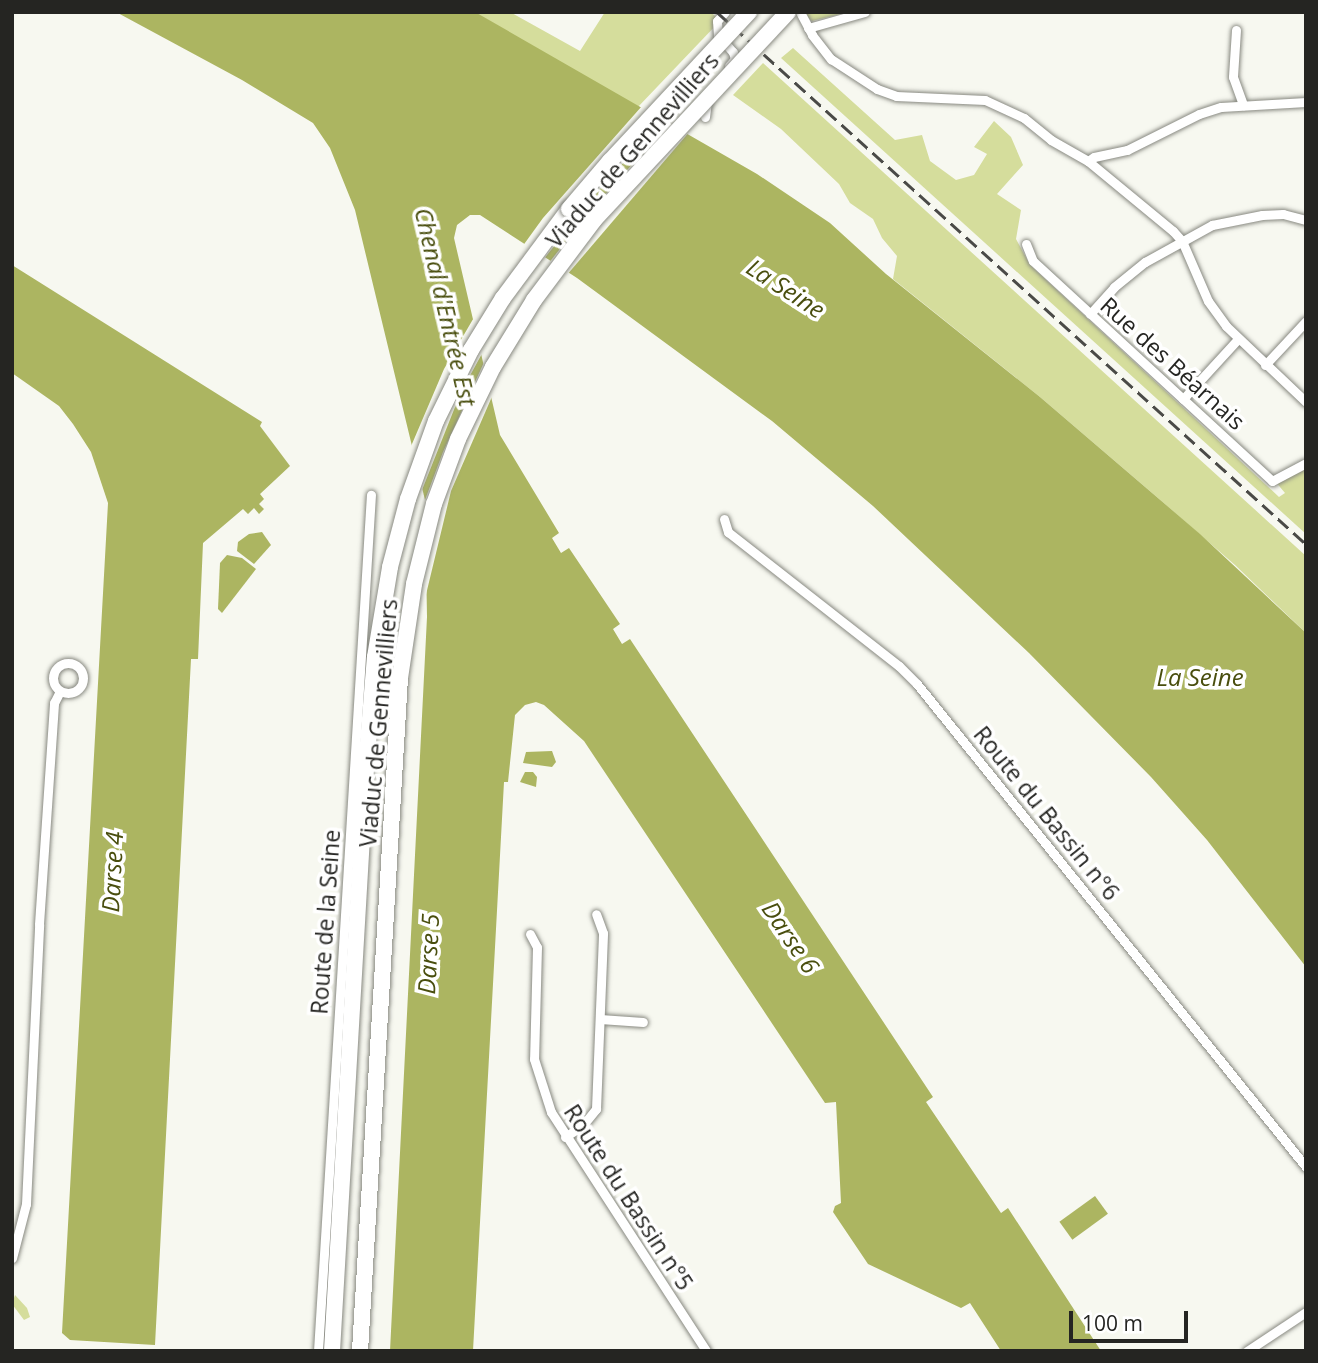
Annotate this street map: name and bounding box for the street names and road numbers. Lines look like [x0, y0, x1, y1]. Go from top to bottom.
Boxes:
street label: Viaduc de Gennevilliers [540, 47, 724, 253]
street label: Rue des Béarnais [1095, 291, 1251, 435]
street label: Viaduc de Gennevilliers [353, 598, 403, 848]
street label: Route du Bassin n°6 [968, 720, 1126, 906]
street label: Route de la Seine [305, 829, 345, 1015]
street label: Route du Bassin n°5 [559, 1099, 699, 1295]

